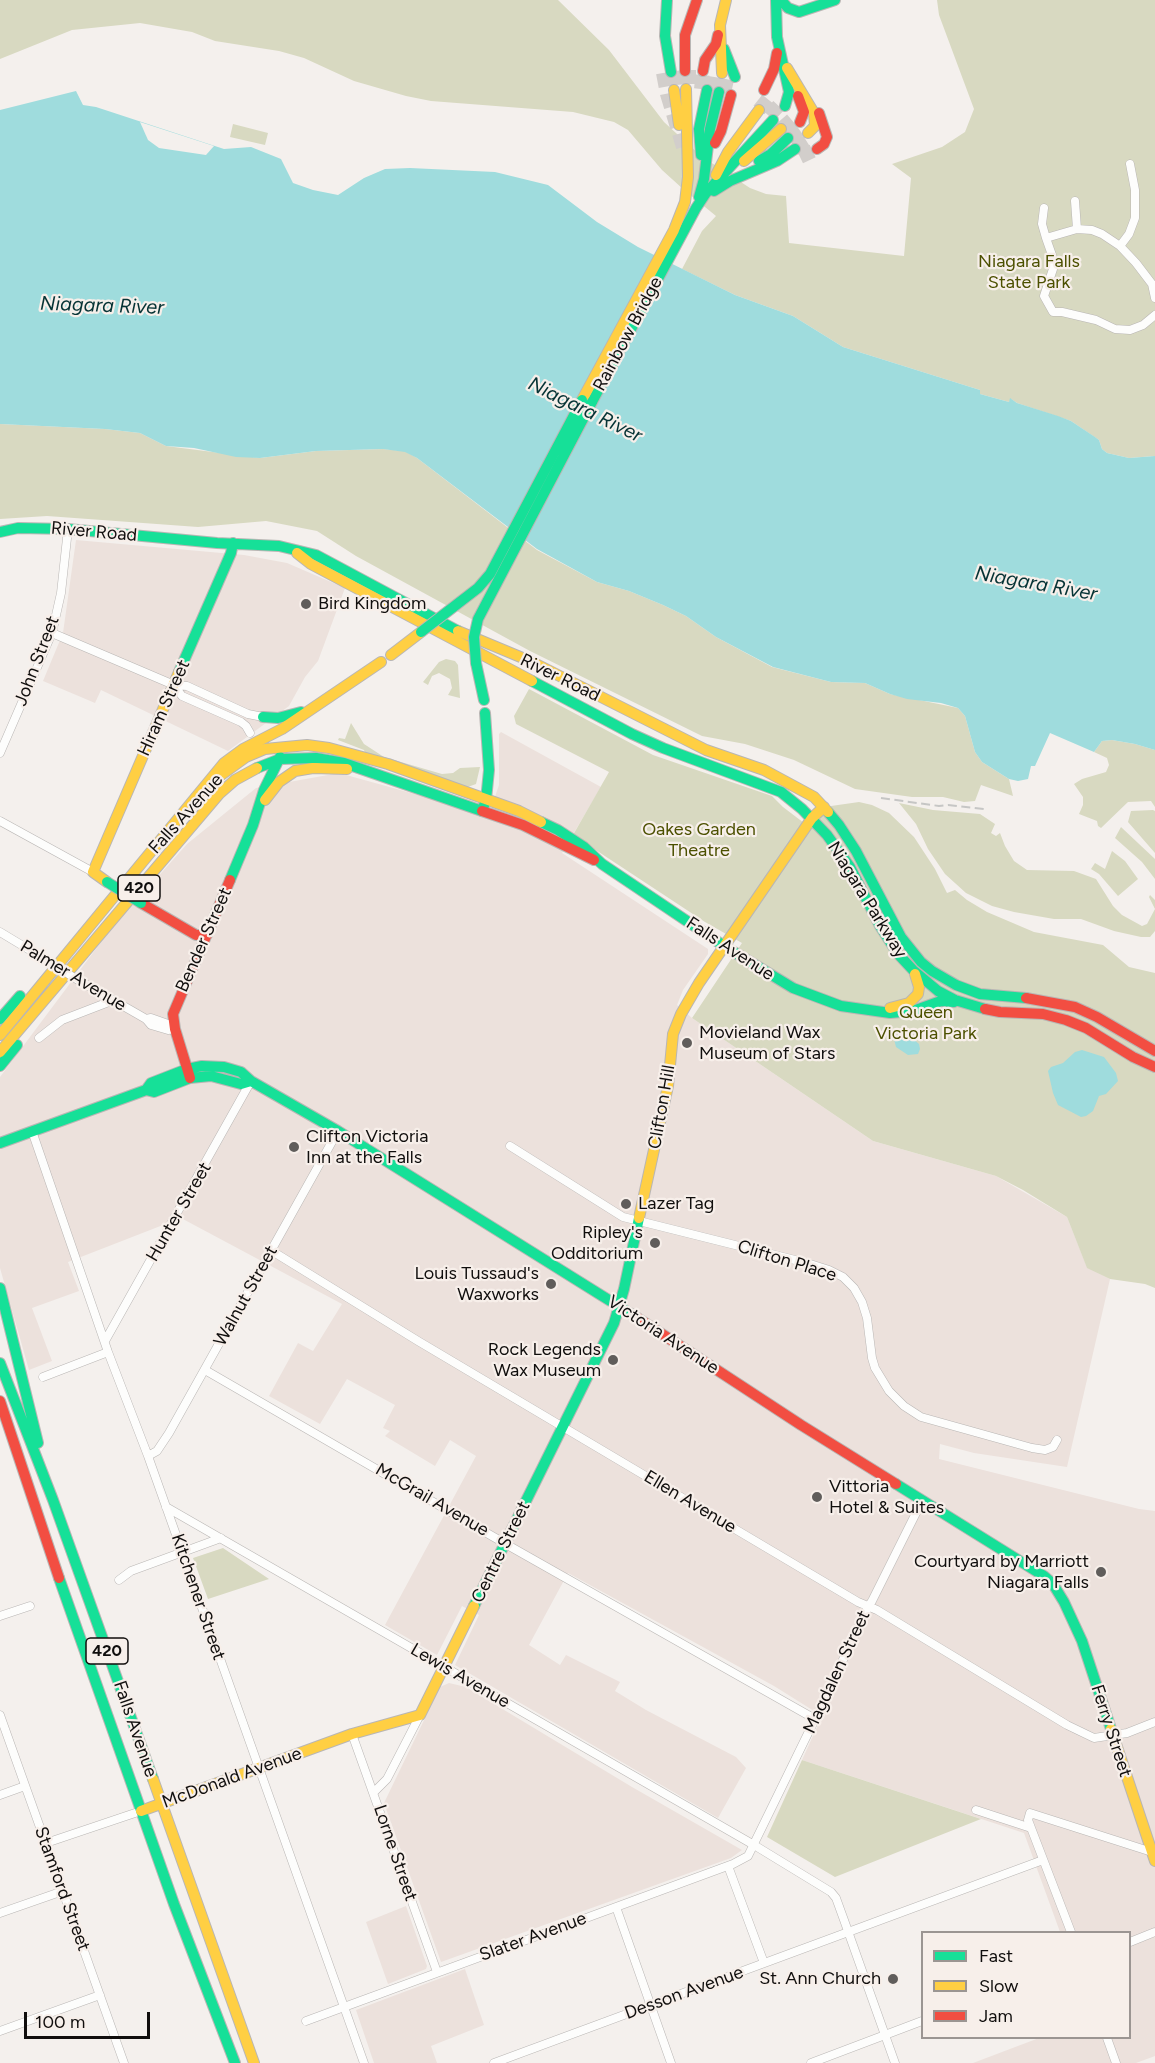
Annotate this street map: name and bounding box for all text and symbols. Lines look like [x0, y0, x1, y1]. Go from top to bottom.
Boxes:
park label: Niagara Falls State Park [978, 251, 1080, 294]
street label: Rainbow Bridge [589, 273, 667, 395]
water label: Niagara River [40, 292, 164, 320]
water label: Niagara River [524, 372, 646, 448]
street label: River Road [50, 517, 138, 547]
water label: Niagara River [973, 561, 1099, 607]
place label: Bird Kingdom [318, 593, 426, 615]
marker: Bird Kingdom [299, 597, 313, 611]
street label: John Street [10, 613, 64, 709]
street label: River Road [516, 649, 604, 707]
street label: Hiram Street [133, 657, 195, 759]
street label: Falls Avenue [144, 769, 228, 859]
park label: Oakes Garden Theatre [642, 819, 756, 862]
street label: Niagara Parkway [822, 838, 912, 962]
road number: 420 [118, 875, 160, 901]
street label: Bender Street [171, 884, 237, 996]
street label: Falls Avenue [682, 913, 778, 985]
street label: Palmer Avenue [16, 936, 130, 1016]
park label: Queen Victoria Park [875, 1002, 977, 1044]
place label: Movieland Wax Museum of Stars [699, 1022, 835, 1064]
marker: Movieland Wax Museum of Stars [680, 1036, 694, 1050]
street label: Clifton Hill [644, 1063, 680, 1151]
place label: Clifton Victoria Inn at the Falls [306, 1126, 428, 1168]
marker: Clifton Victoria Inn at the Falls [287, 1140, 301, 1154]
street label: Hunter Street [142, 1158, 216, 1266]
place label: Lazer Tag [638, 1193, 714, 1215]
marker: Lazer Tag [619, 1197, 633, 1211]
place label: Ripley's Odditorium [551, 1222, 643, 1264]
marker: Ripley's Odditorium [648, 1236, 662, 1250]
street label: Clifton Place [735, 1236, 839, 1286]
street label: Walnut Street [210, 1242, 282, 1350]
place label: Louis Tussaud's Waxworks [414, 1263, 539, 1306]
marker: Louis Tussaud's Waxworks [544, 1277, 558, 1291]
street label: Victoria Avenue [603, 1291, 723, 1379]
place label: Rock Legends Wax Museum [488, 1339, 601, 1382]
marker: Rock Legends Wax Museum [606, 1353, 620, 1367]
street label: McGrail Avenue [371, 1459, 493, 1541]
street label: Ellen Avenue [640, 1466, 740, 1538]
place label: Vittoria Hotel & Suites [829, 1476, 944, 1518]
marker: Vittoria Hotel & Suites [810, 1490, 824, 1504]
street label: Centre Street [467, 1498, 535, 1606]
street label: Kitchener Street [166, 1531, 230, 1663]
place label: Courtyard by Marriott Niagara Falls [914, 1551, 1089, 1594]
marker: Courtyard by Marriott Niagara Falls [1094, 1565, 1108, 1579]
street label: Magdalen Street [799, 1607, 875, 1737]
road number: 420 [86, 1638, 128, 1664]
street label: Lewis Avenue [407, 1639, 513, 1713]
street label: Falls Avenue [108, 1678, 162, 1780]
street label: Ferry Street [1086, 1682, 1136, 1780]
street label: McDonald Avenue [159, 1743, 305, 1813]
street label: Lorne Street [368, 1802, 422, 1904]
street label: Stamford Street [29, 1824, 95, 1954]
street label: Slater Avenue [477, 1908, 589, 1966]
legend [921, 1931, 1131, 2039]
text: Fast [979, 1945, 1013, 1967]
street label: Desson Avenue [622, 1962, 746, 2024]
place label: St. Ann Church [759, 1968, 881, 1990]
marker: St. Ann Church [886, 1972, 900, 1986]
text: Slow [979, 1975, 1018, 1997]
scale bar [27, 2000, 153, 2038]
text: Jam [979, 2005, 1013, 2027]
text: 100 m [35, 2011, 85, 2033]

